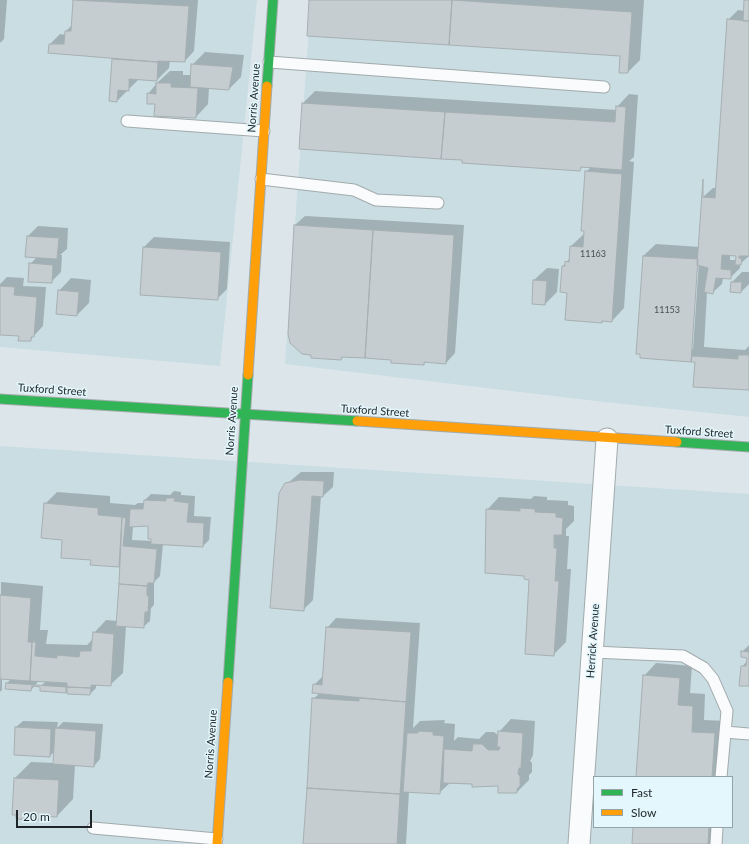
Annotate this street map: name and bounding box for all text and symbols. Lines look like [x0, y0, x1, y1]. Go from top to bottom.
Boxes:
street label: Norris Avenue [245, 63, 263, 133]
house number: 11163 [580, 249, 606, 259]
house number: 11153 [654, 305, 680, 315]
street label: Tuxford Street [17, 381, 87, 399]
street label: Norris Avenue [223, 386, 241, 456]
street label: Tuxford Street [340, 402, 410, 420]
street label: Tuxford Street [664, 423, 734, 441]
street label: Herrick Avenue [584, 603, 602, 679]
street label: Norris Avenue [202, 709, 220, 779]
legend [593, 776, 733, 828]
text: Fast [631, 785, 652, 800]
scale bar [18, 802, 94, 828]
text: Slow [631, 805, 656, 820]
text: 20 m [23, 809, 50, 824]

